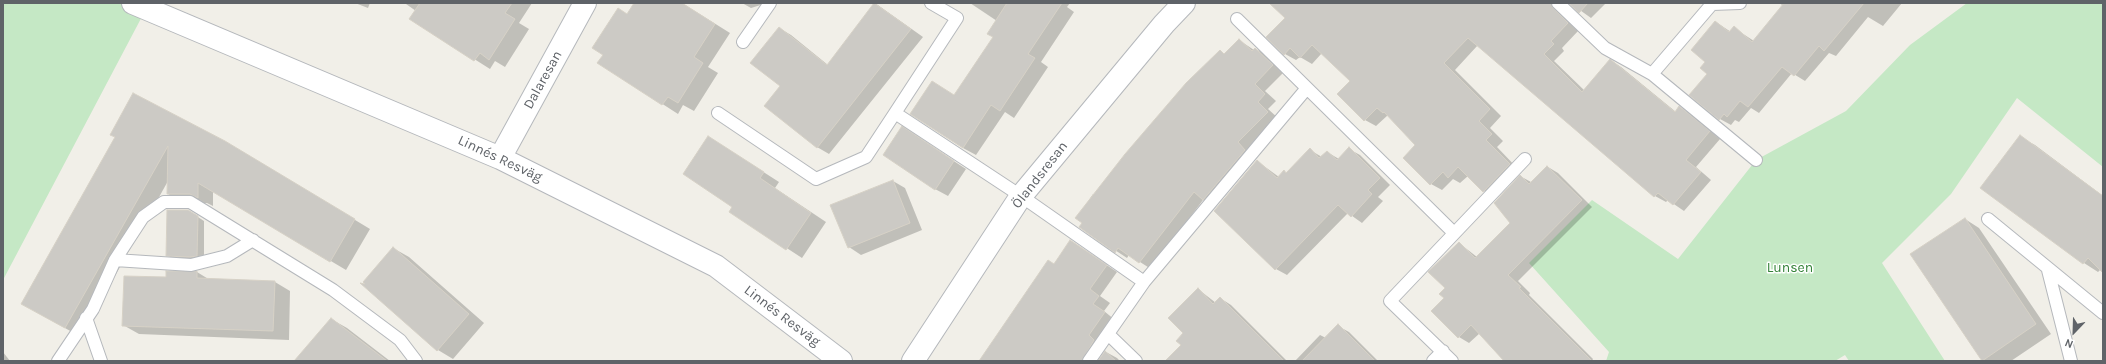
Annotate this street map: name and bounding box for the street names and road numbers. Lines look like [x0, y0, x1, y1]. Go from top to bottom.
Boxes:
street label: Dalaresan [520, 48, 566, 112]
street label: Linnés Resväg [455, 132, 545, 186]
street label: Ölandsresan [1009, 138, 1071, 212]
street label: Linnés Resväg [741, 282, 823, 350]

